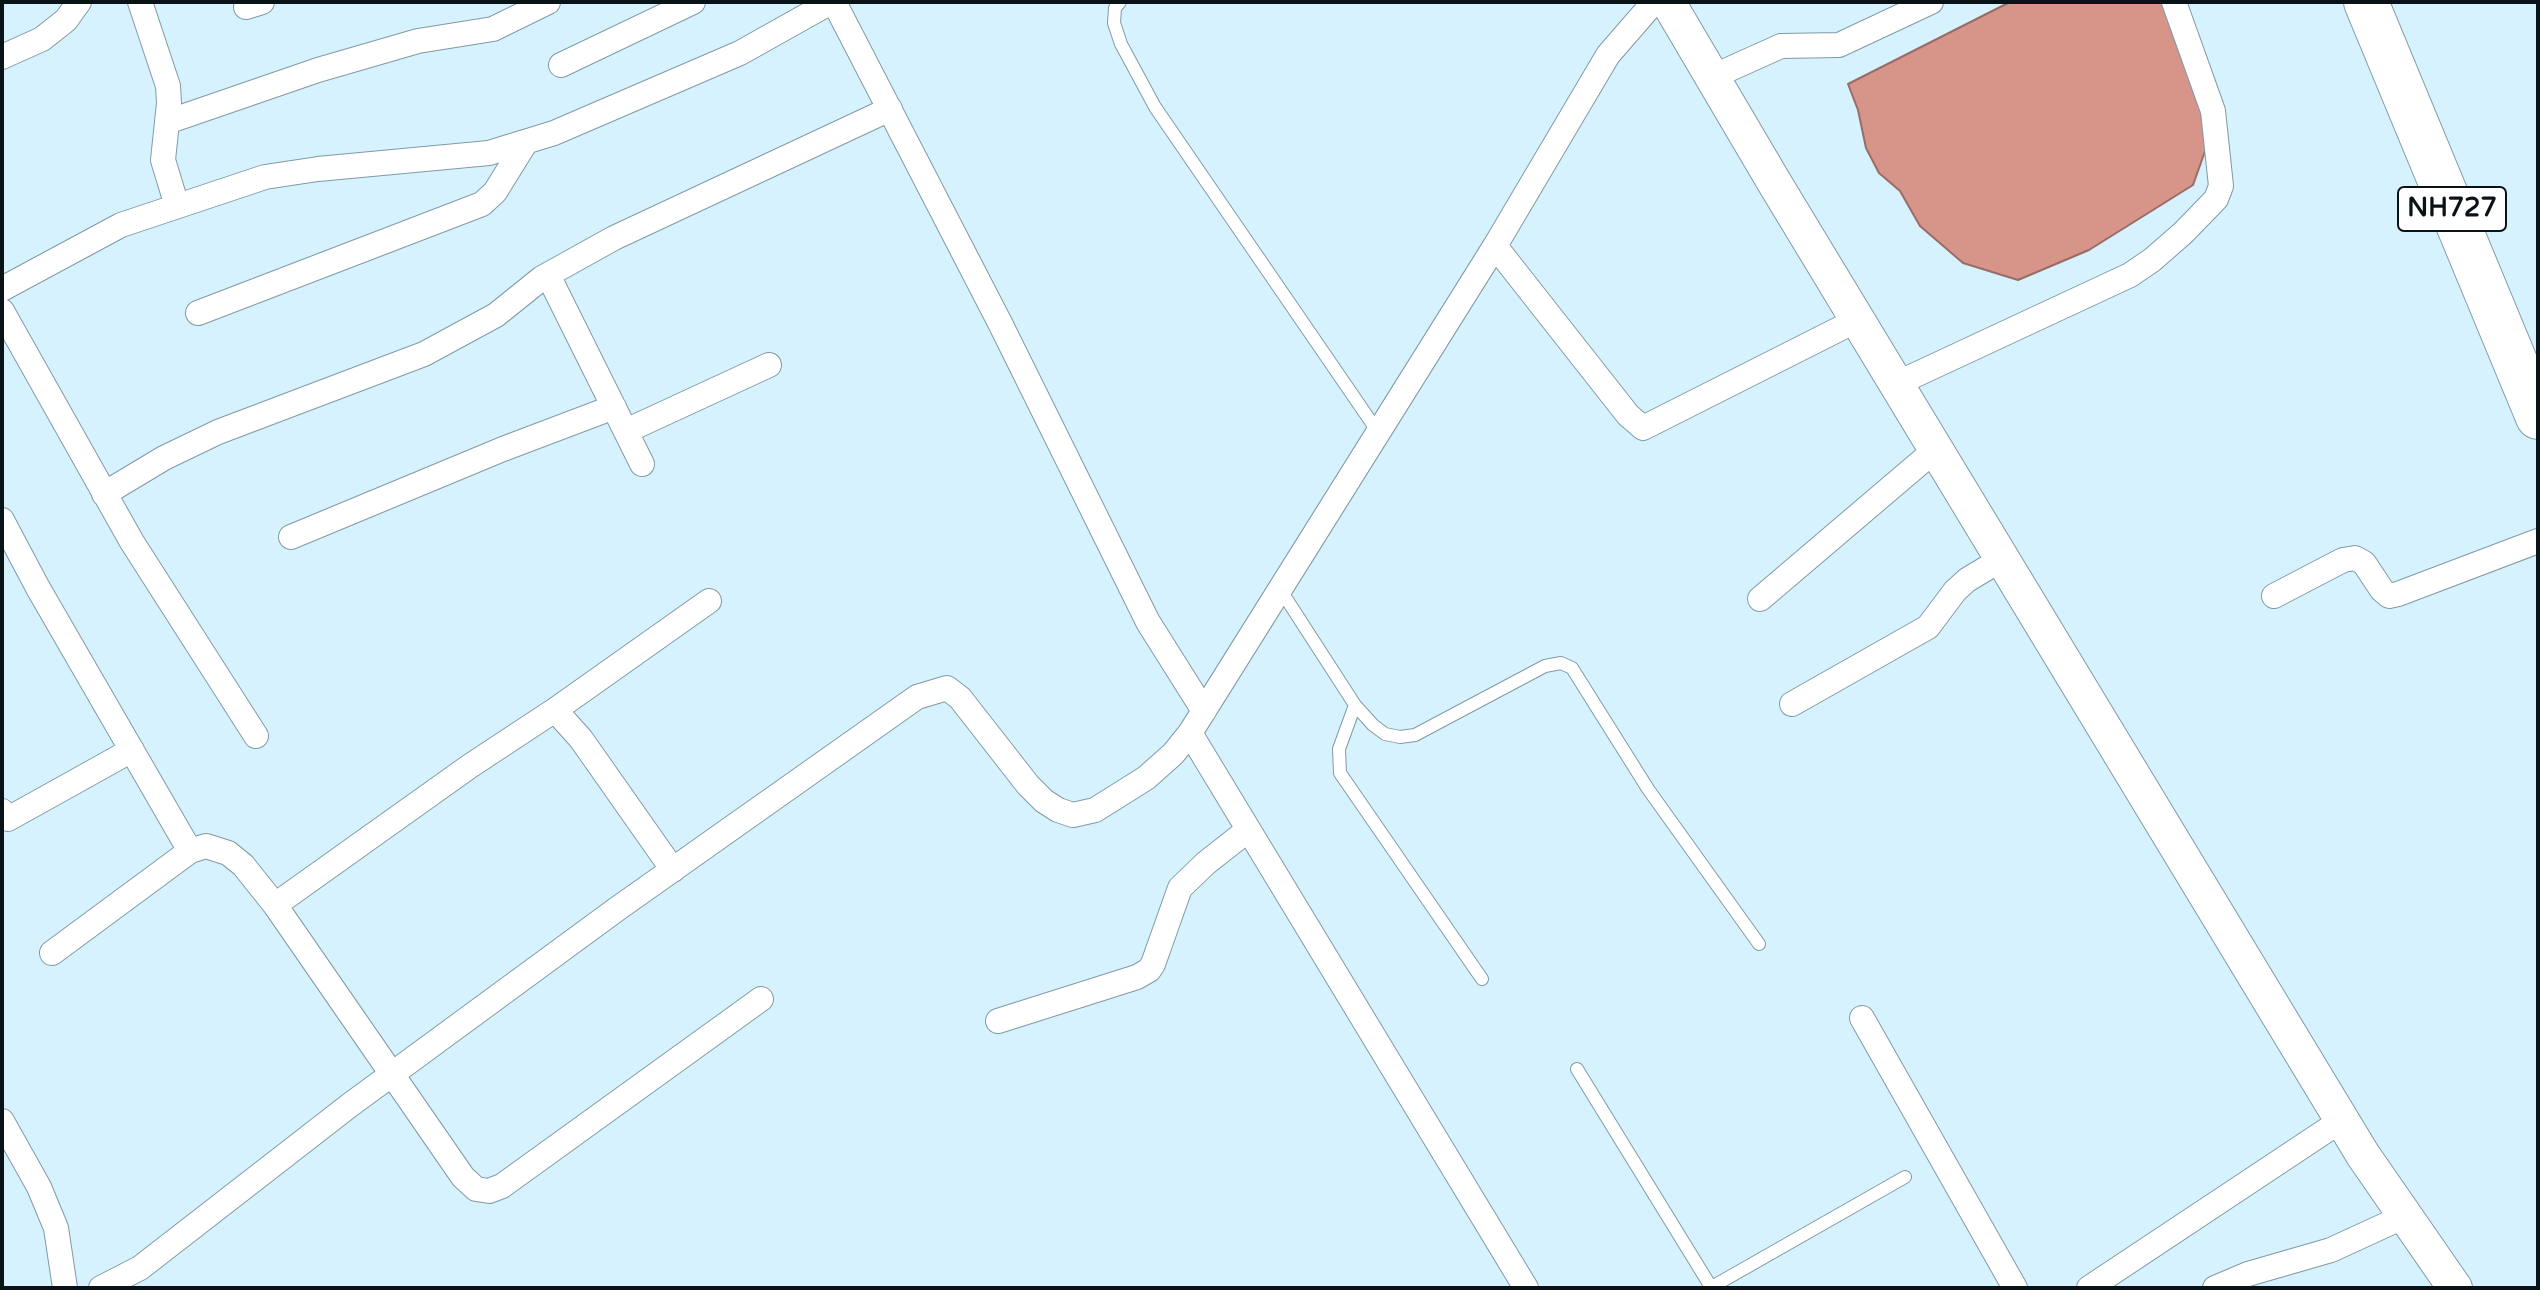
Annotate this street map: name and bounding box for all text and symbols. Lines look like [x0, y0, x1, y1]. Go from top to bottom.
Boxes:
road number: NH727 [2398, 187, 2506, 231]

